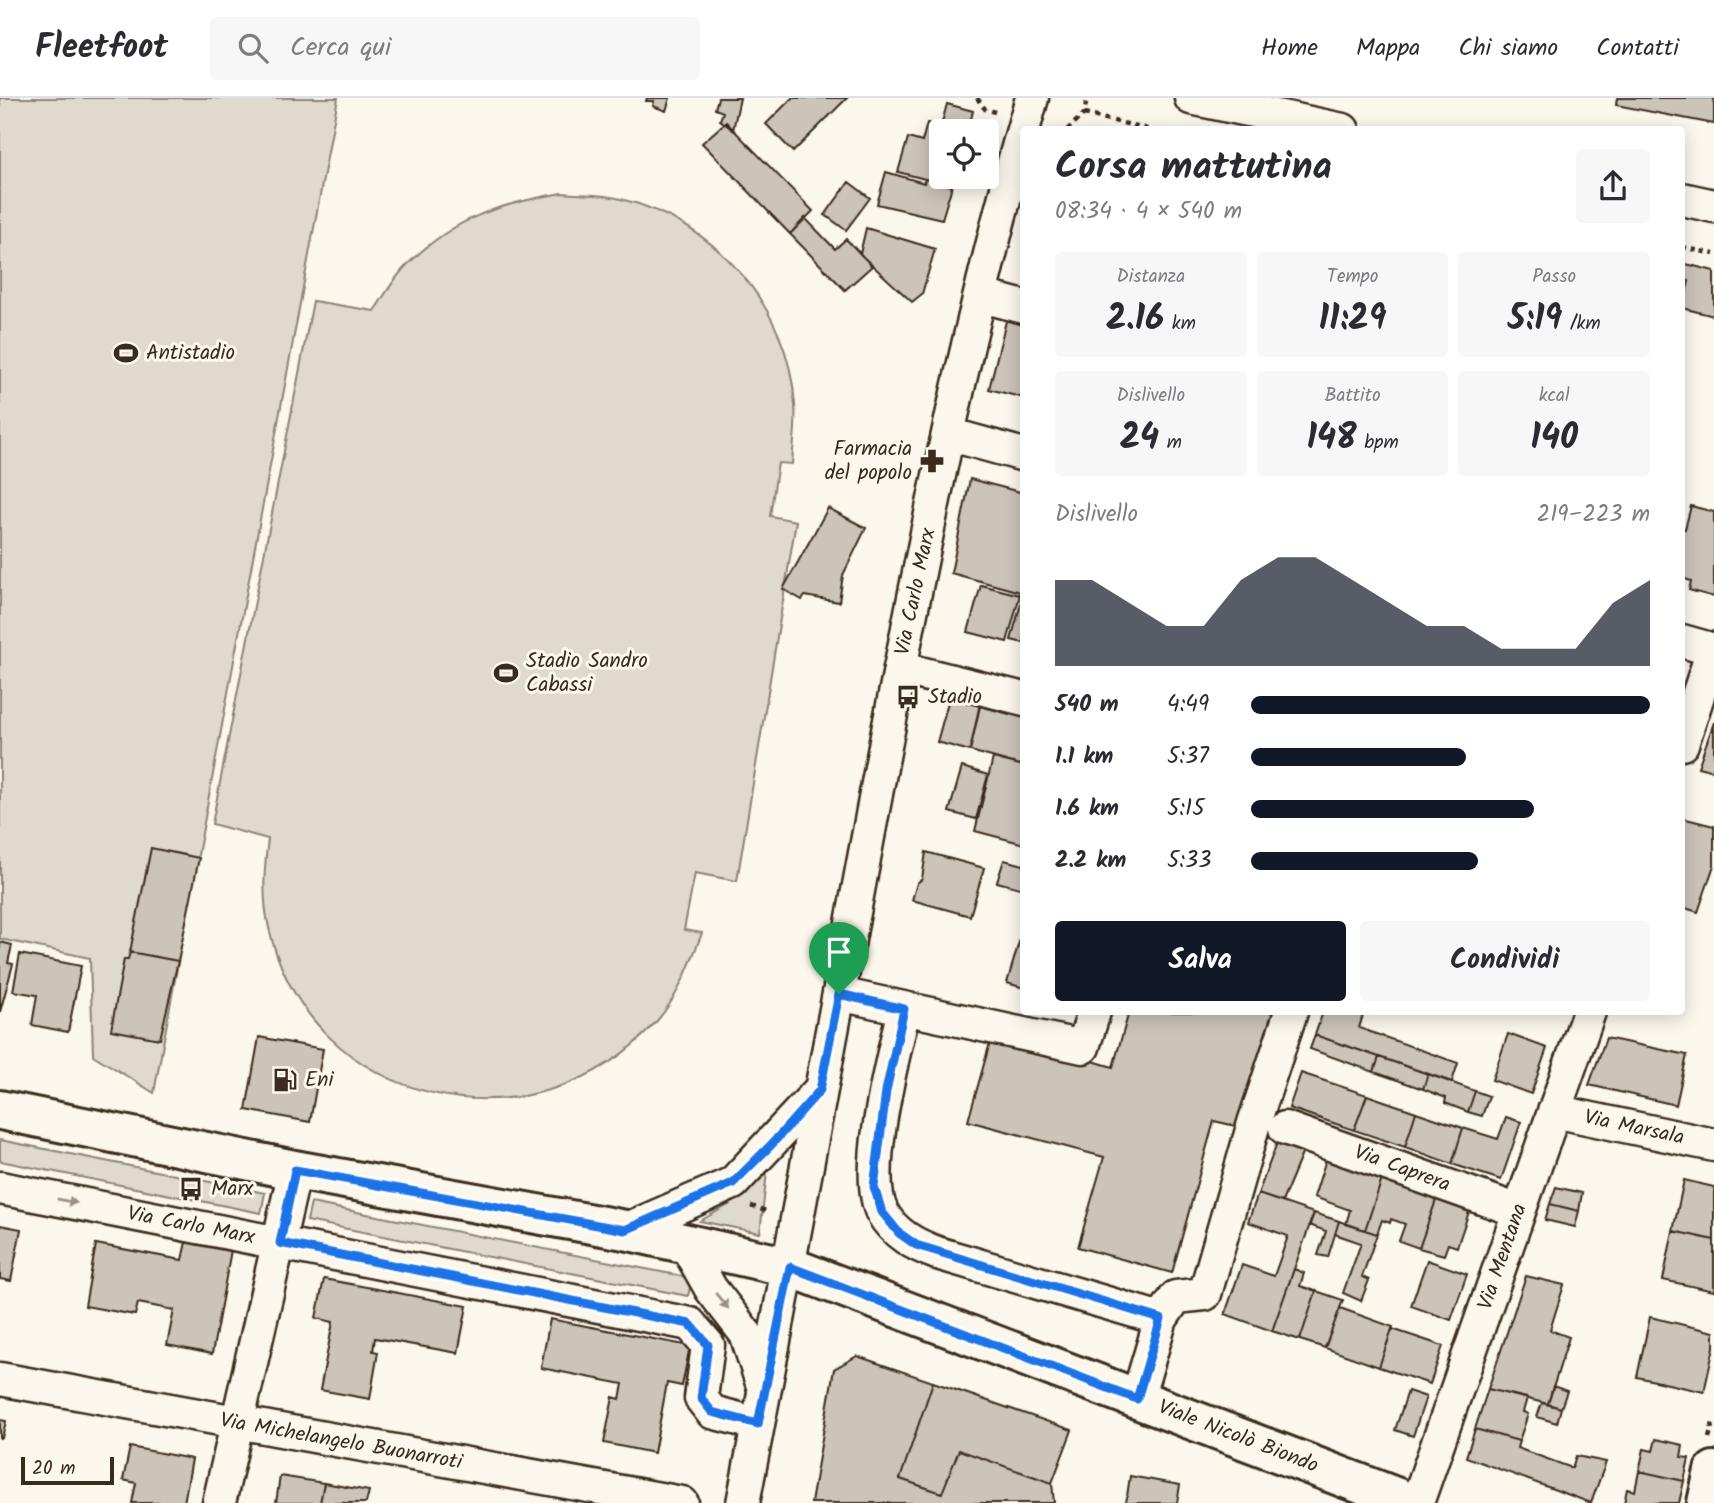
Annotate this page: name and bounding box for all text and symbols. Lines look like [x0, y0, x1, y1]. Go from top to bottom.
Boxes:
search box [210, 17, 700, 80]
text: Fleetfoot [35, 22, 168, 75]
text: Cerca qui [290, 27, 391, 69]
icon: search [234, 29, 272, 67]
text: Home [1261, 29, 1318, 68]
text: Mappa [1356, 29, 1420, 68]
text: Chi siamo [1458, 29, 1558, 68]
text: Contatti [1596, 29, 1679, 68]
map controls [929, 119, 999, 189]
button: locate [929, 119, 999, 189]
text: Corsa mattutina [1055, 138, 1332, 198]
button: share [1576, 149, 1650, 223]
text: 08:34 · 4 × 540 m [1055, 194, 1242, 230]
text: Distanza [1117, 262, 1185, 292]
text: Tempo [1327, 262, 1378, 292]
text: Passo [1532, 262, 1576, 292]
text: 2.16 [1106, 292, 1164, 348]
text: 11:29 [1319, 292, 1386, 348]
text: 5:19 [1508, 292, 1562, 348]
text: km [1164, 309, 1196, 339]
text: /km [1562, 309, 1601, 339]
place label: Antistadio [146, 337, 235, 370]
sports icon: Antistadio [112, 339, 140, 367]
text: Dislivello [1117, 381, 1185, 411]
text: Battito [1324, 381, 1381, 411]
text: kcal [1539, 381, 1570, 411]
text: 24 [1120, 411, 1159, 467]
text: 148 [1306, 411, 1357, 467]
text: 140 [1530, 411, 1578, 467]
text: m [1159, 428, 1182, 458]
text: bpm [1357, 428, 1399, 458]
place label: Farmacia del popolo [825, 433, 912, 490]
pharmacy icon: Farmacia del popolo [918, 447, 946, 475]
text: Dislivello [1055, 497, 1138, 533]
text: 219–223 m [1537, 497, 1650, 533]
street label: Via Carlo Marx [886, 524, 946, 659]
place label: Stadio Sandro Cabassi [526, 645, 648, 702]
sports icon: Stadio Sandro Cabassi [492, 659, 520, 687]
place label: Stadio [928, 681, 982, 714]
bus stop icon: Stadio [894, 683, 922, 711]
text: 540 m [1055, 687, 1119, 723]
text: 4:49 [1167, 687, 1209, 723]
text: 1.1 km [1055, 739, 1113, 775]
text: 5:37 [1167, 739, 1209, 775]
text: 1.6 km [1055, 791, 1119, 827]
text: 5:15 [1167, 791, 1205, 827]
text: 2.2 km [1055, 843, 1126, 879]
text: 5:33 [1167, 843, 1211, 879]
button: Salva [1055, 921, 1346, 1001]
button: Condividi [1360, 921, 1650, 1001]
pin [809, 922, 869, 994]
icon: arrive [820, 933, 858, 971]
place label: Eni [305, 1064, 334, 1097]
fuel station icon: Eni [271, 1066, 299, 1094]
street label: Via Marsala [1581, 1101, 1687, 1155]
street label: Via Caprera [1349, 1136, 1455, 1202]
place label: Marx [211, 1173, 254, 1206]
bus stop icon: Marx [177, 1175, 205, 1203]
one-way arrow [56, 1196, 78, 1207]
street label: Via Carlo Marx [124, 1197, 259, 1255]
street label: Via Mentana [1469, 1199, 1537, 1315]
one-way arrow [714, 1292, 730, 1310]
street label: Viale Nicolò Biondo [1153, 1391, 1323, 1483]
street label: Via Michelangelo Buonarroti [217, 1404, 466, 1480]
scale bar [21, 1454, 114, 1486]
text: 20 m [32, 1454, 75, 1484]

